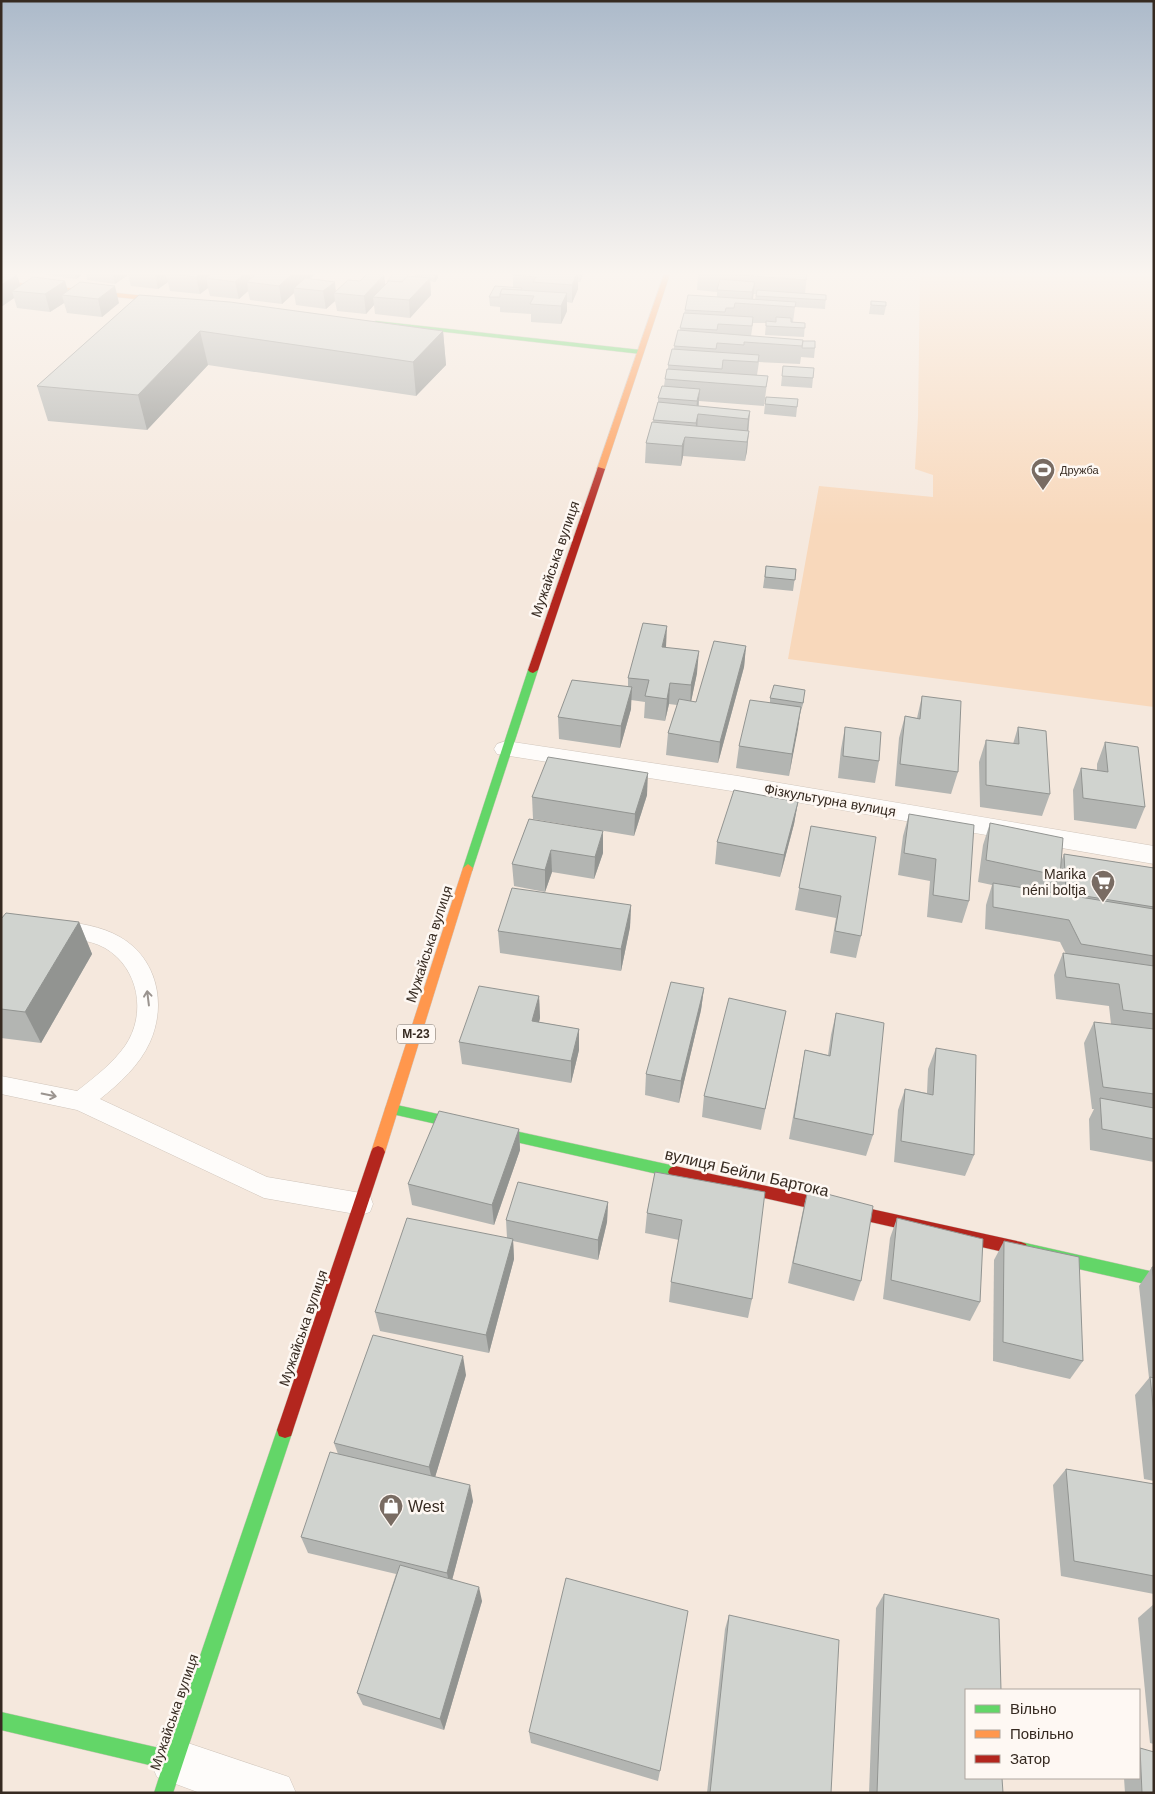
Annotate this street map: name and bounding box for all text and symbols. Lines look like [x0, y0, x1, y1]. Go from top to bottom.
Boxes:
sports icon: Дружба [1030, 457, 1056, 491]
place label: Дружба [1060, 464, 1100, 476]
street label: Мужайська вулиця [528, 499, 582, 619]
street label: Фізкультурна вулиця [763, 781, 897, 819]
place label: Marika néni boltja [1022, 866, 1086, 898]
supermarket icon: Marika néni boltja [1090, 869, 1116, 903]
street label: Мужайська вулиця [403, 884, 455, 1004]
one-way arrow [143, 990, 153, 1006]
road number: М-23 [397, 1024, 435, 1044]
one-way arrow [41, 1091, 57, 1100]
street label: вулиця Бейли Бартока [663, 1145, 831, 1200]
street label: Мужайська вулиця [276, 1268, 330, 1388]
shop icon: West [378, 1493, 404, 1527]
place label: West [408, 1498, 445, 1515]
street label: Мужайська вулиця [147, 1652, 201, 1772]
legend [965, 1689, 1140, 1779]
text: Вільно [1010, 1700, 1057, 1717]
text: Повільно [1010, 1725, 1074, 1742]
text: Затор [1010, 1750, 1050, 1767]

